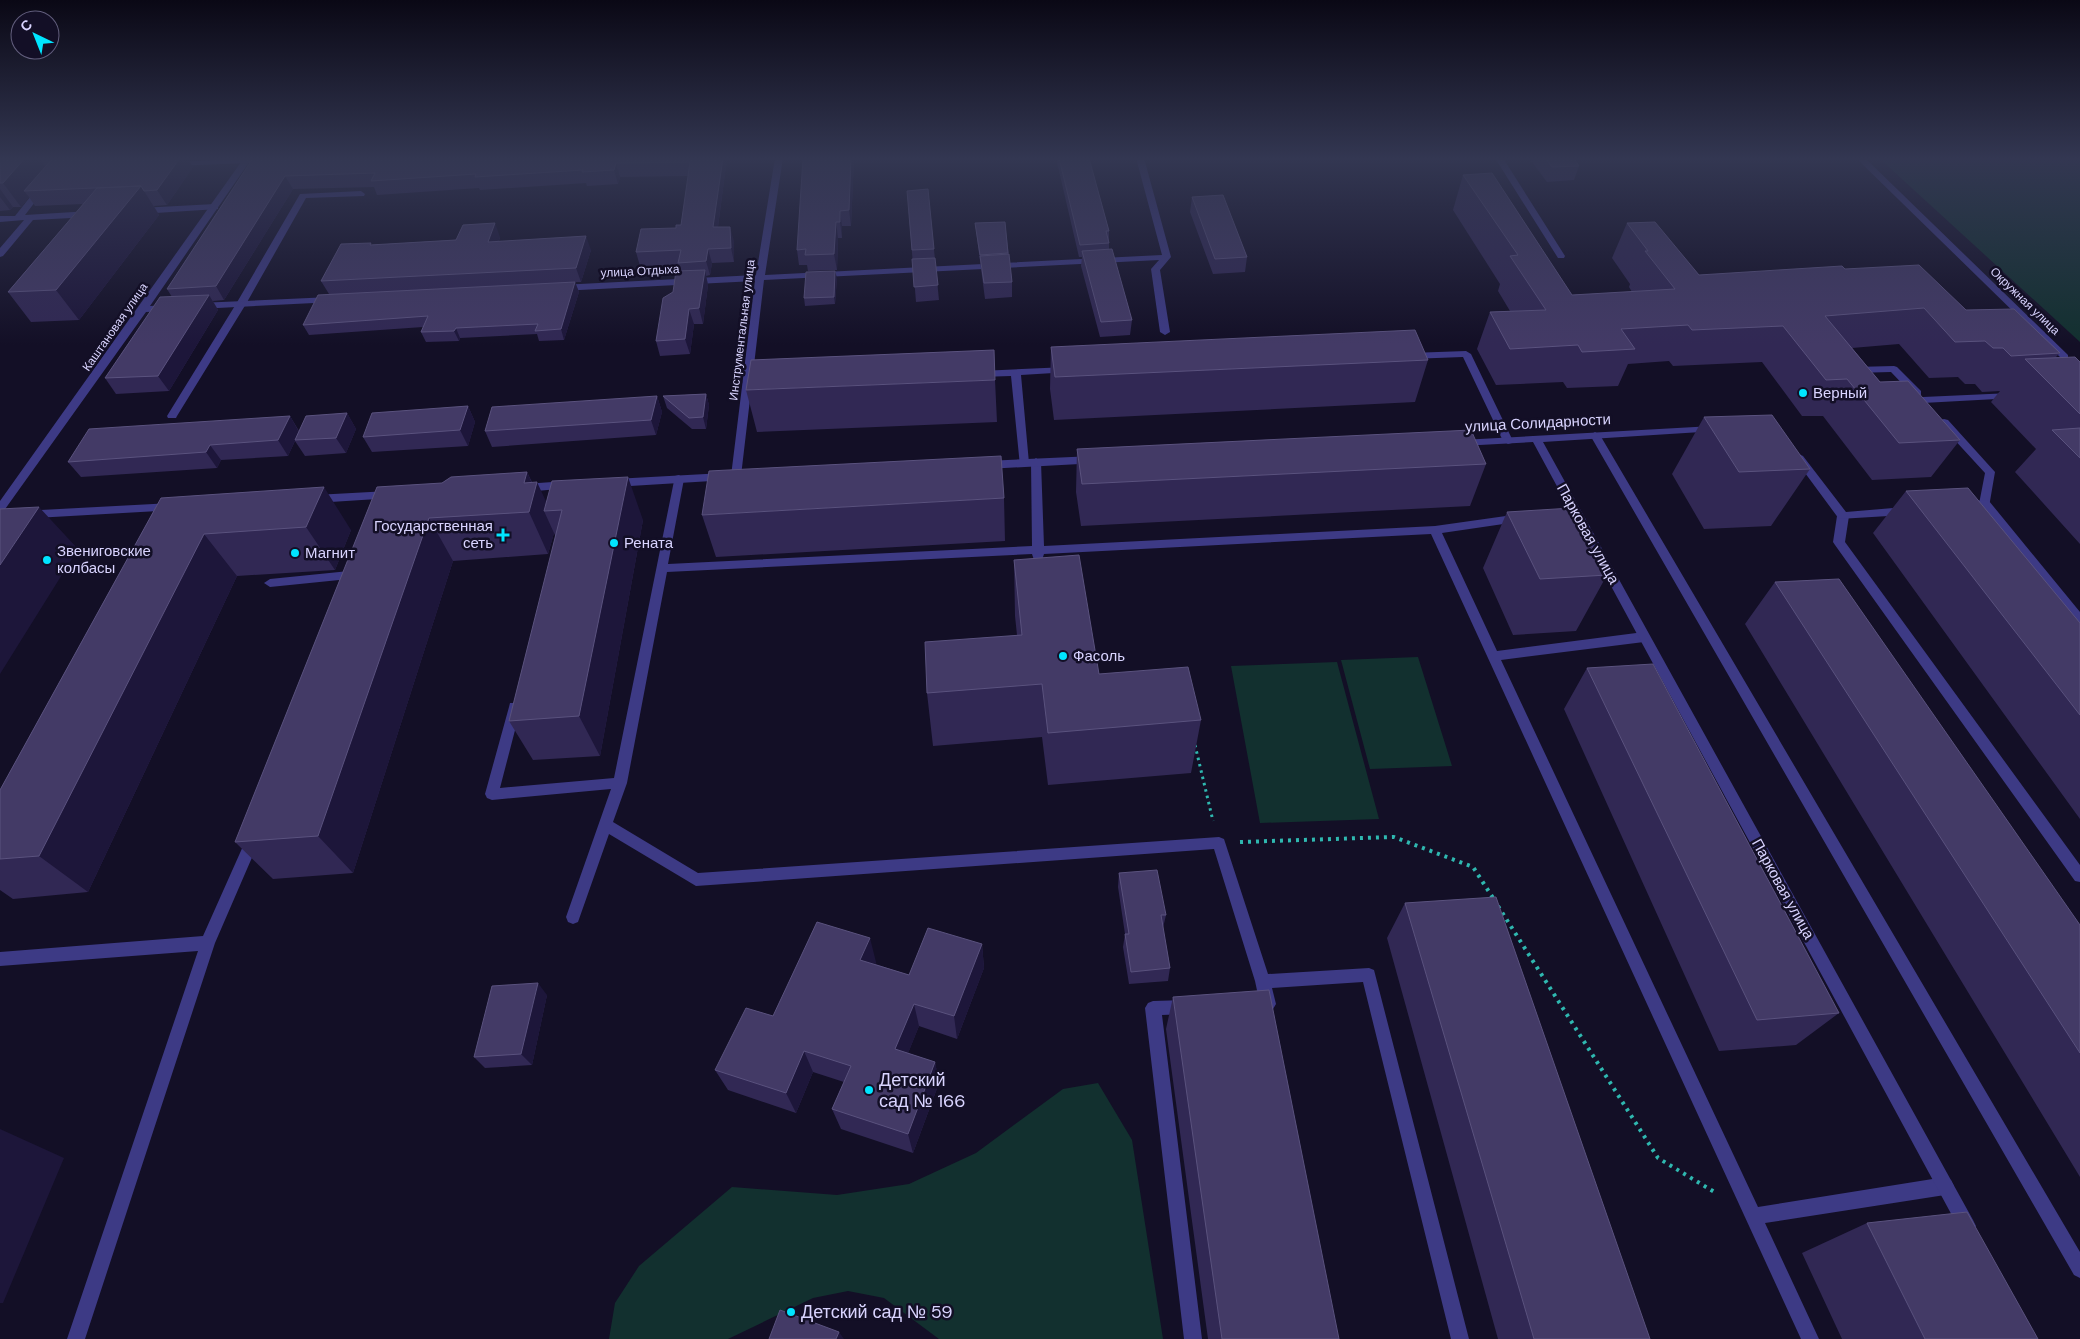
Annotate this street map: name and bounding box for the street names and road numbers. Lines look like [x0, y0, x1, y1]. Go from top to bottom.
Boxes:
street label: Инструментальная улица [725, 258, 759, 401]
street label: улица Отдыха [600, 261, 680, 281]
street label: Окружная улица [1987, 264, 2064, 339]
street label: Каштановая улица [79, 279, 152, 374]
street label: улица Солидарности [1465, 409, 1611, 437]
street label: Парковая улица [1552, 480, 1624, 588]
street label: Парковая улица [1747, 835, 1819, 943]

